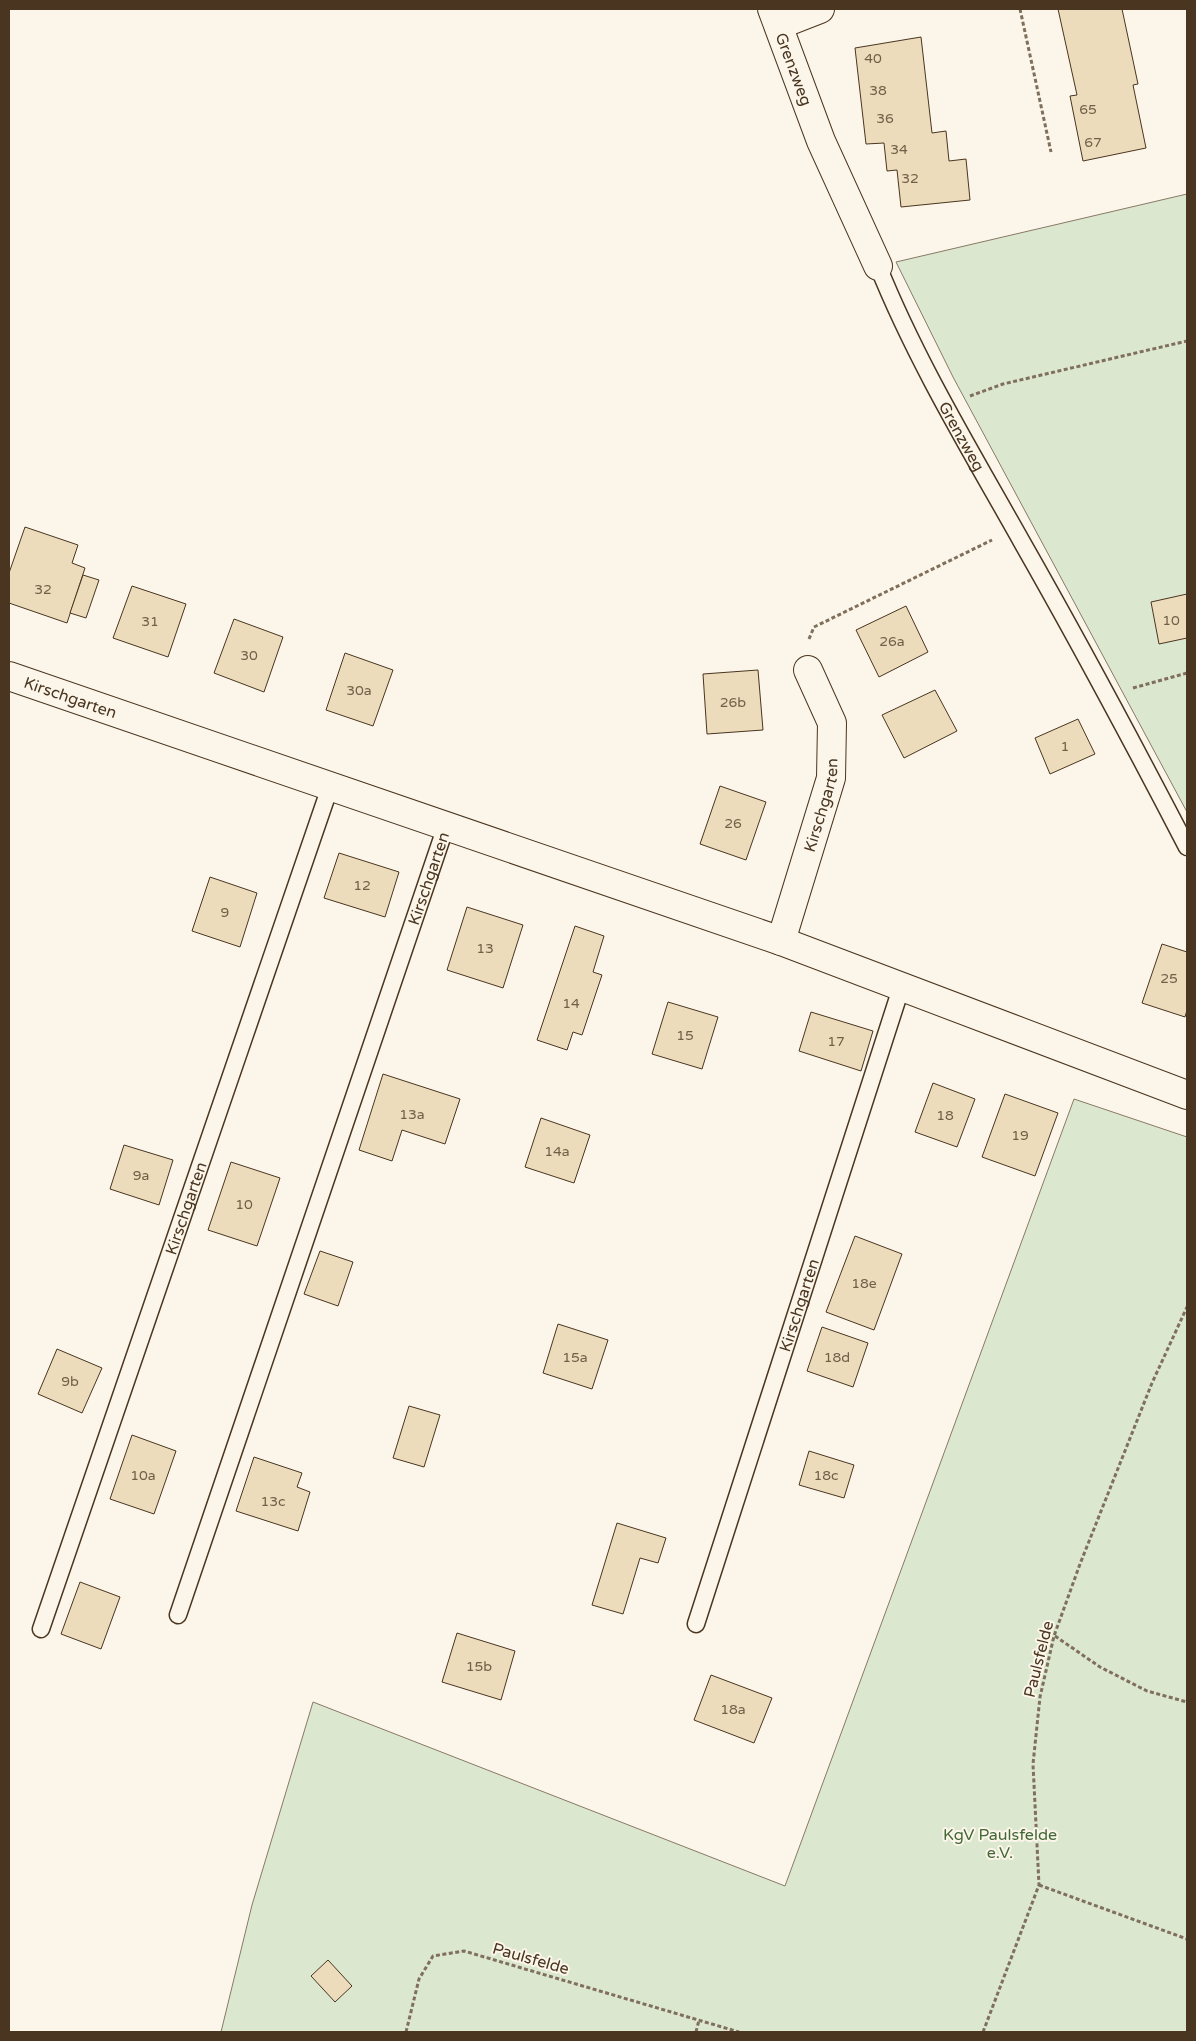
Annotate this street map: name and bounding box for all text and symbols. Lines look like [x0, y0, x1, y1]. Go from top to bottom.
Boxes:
street label: Grenzweg [771, 30, 816, 109]
house number: 40 [864, 50, 882, 67]
house number: 38 [869, 82, 887, 99]
house number: 65 [1079, 101, 1097, 118]
house number: 36 [876, 110, 894, 127]
house number: 67 [1084, 134, 1102, 151]
house number: 34 [890, 141, 908, 158]
house number: 32 [901, 170, 919, 187]
street label: Grenzweg [934, 398, 989, 475]
house number: 32 [34, 581, 52, 598]
house number: 10 [1162, 612, 1180, 629]
house number: 31 [141, 613, 159, 630]
house number: 26a [879, 633, 905, 650]
house number: 30 [240, 647, 258, 664]
street label: Kirschgarten [21, 673, 119, 723]
house number: 30a [346, 682, 372, 699]
house number: 26b [720, 694, 746, 711]
house number: 1 [1061, 738, 1069, 755]
street label: Kirschgarten [800, 758, 842, 855]
house number: 26 [724, 815, 742, 832]
street label: Kirschgarten [404, 830, 454, 928]
house number: 12 [353, 877, 371, 894]
house number: 9 [221, 904, 229, 921]
house number: 13 [476, 940, 494, 957]
house number: 25 [1160, 970, 1178, 987]
house number: 14 [562, 995, 580, 1012]
house number: 15 [676, 1027, 694, 1044]
house number: 17 [827, 1033, 845, 1050]
house number: 13a [399, 1106, 425, 1123]
house number: 18 [936, 1107, 954, 1124]
house number: 19 [1011, 1127, 1029, 1144]
house number: 14a [544, 1143, 570, 1160]
street label: Kirschgarten [161, 1159, 212, 1258]
house number: 9a [133, 1167, 149, 1184]
house number: 10 [235, 1196, 253, 1213]
street label: Kirschgarten [775, 1256, 824, 1355]
house number: 18e [851, 1275, 877, 1292]
house number: 15a [562, 1349, 588, 1366]
house number: 18d [824, 1349, 850, 1366]
house number: 9b [61, 1373, 79, 1390]
house number: 10a [130, 1467, 156, 1484]
house number: 18c [813, 1467, 839, 1484]
house number: 13c [260, 1493, 286, 1510]
street label: Paulsfelde [1020, 1619, 1058, 1700]
house number: 15b [466, 1658, 492, 1675]
house number: 18a [720, 1701, 746, 1718]
park label: KgV Paulsfelde e.V. [943, 1825, 1057, 1863]
street label: Paulsfelde [490, 1939, 571, 1979]

